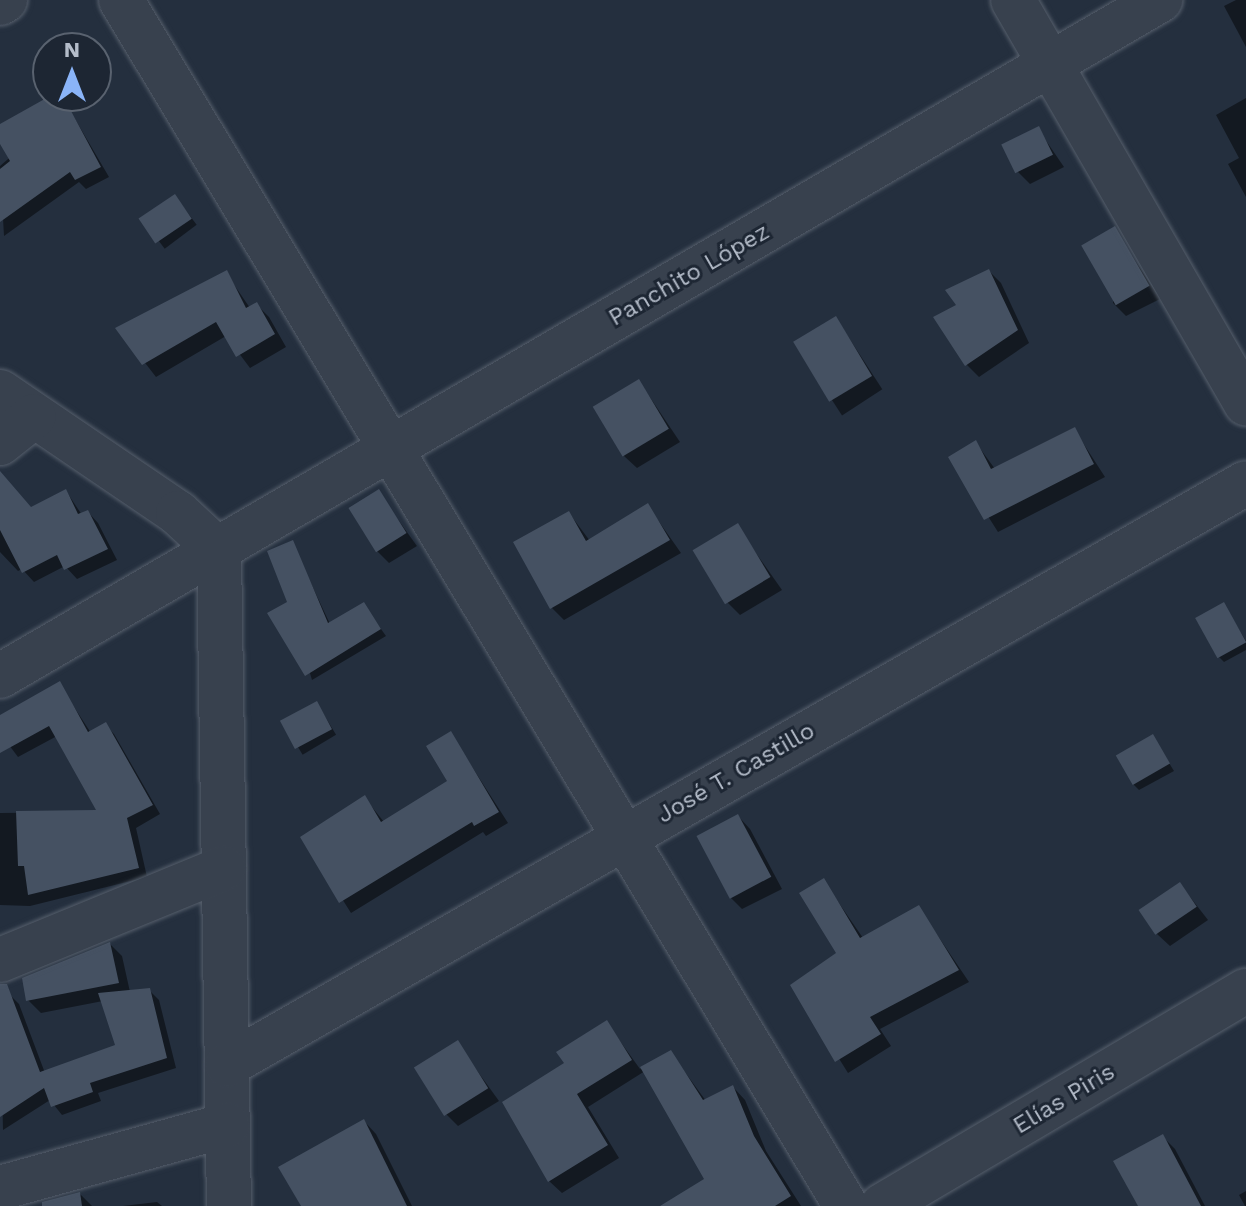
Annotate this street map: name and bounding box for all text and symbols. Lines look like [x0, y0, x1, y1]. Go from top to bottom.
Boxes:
north arrow [32, 32, 112, 112]
text: N [64, 37, 80, 62]
street label: Panchito López [604, 217, 774, 333]
street label: José T. Castillo [652, 716, 820, 830]
street label: Elías Piris [1008, 1057, 1120, 1141]

